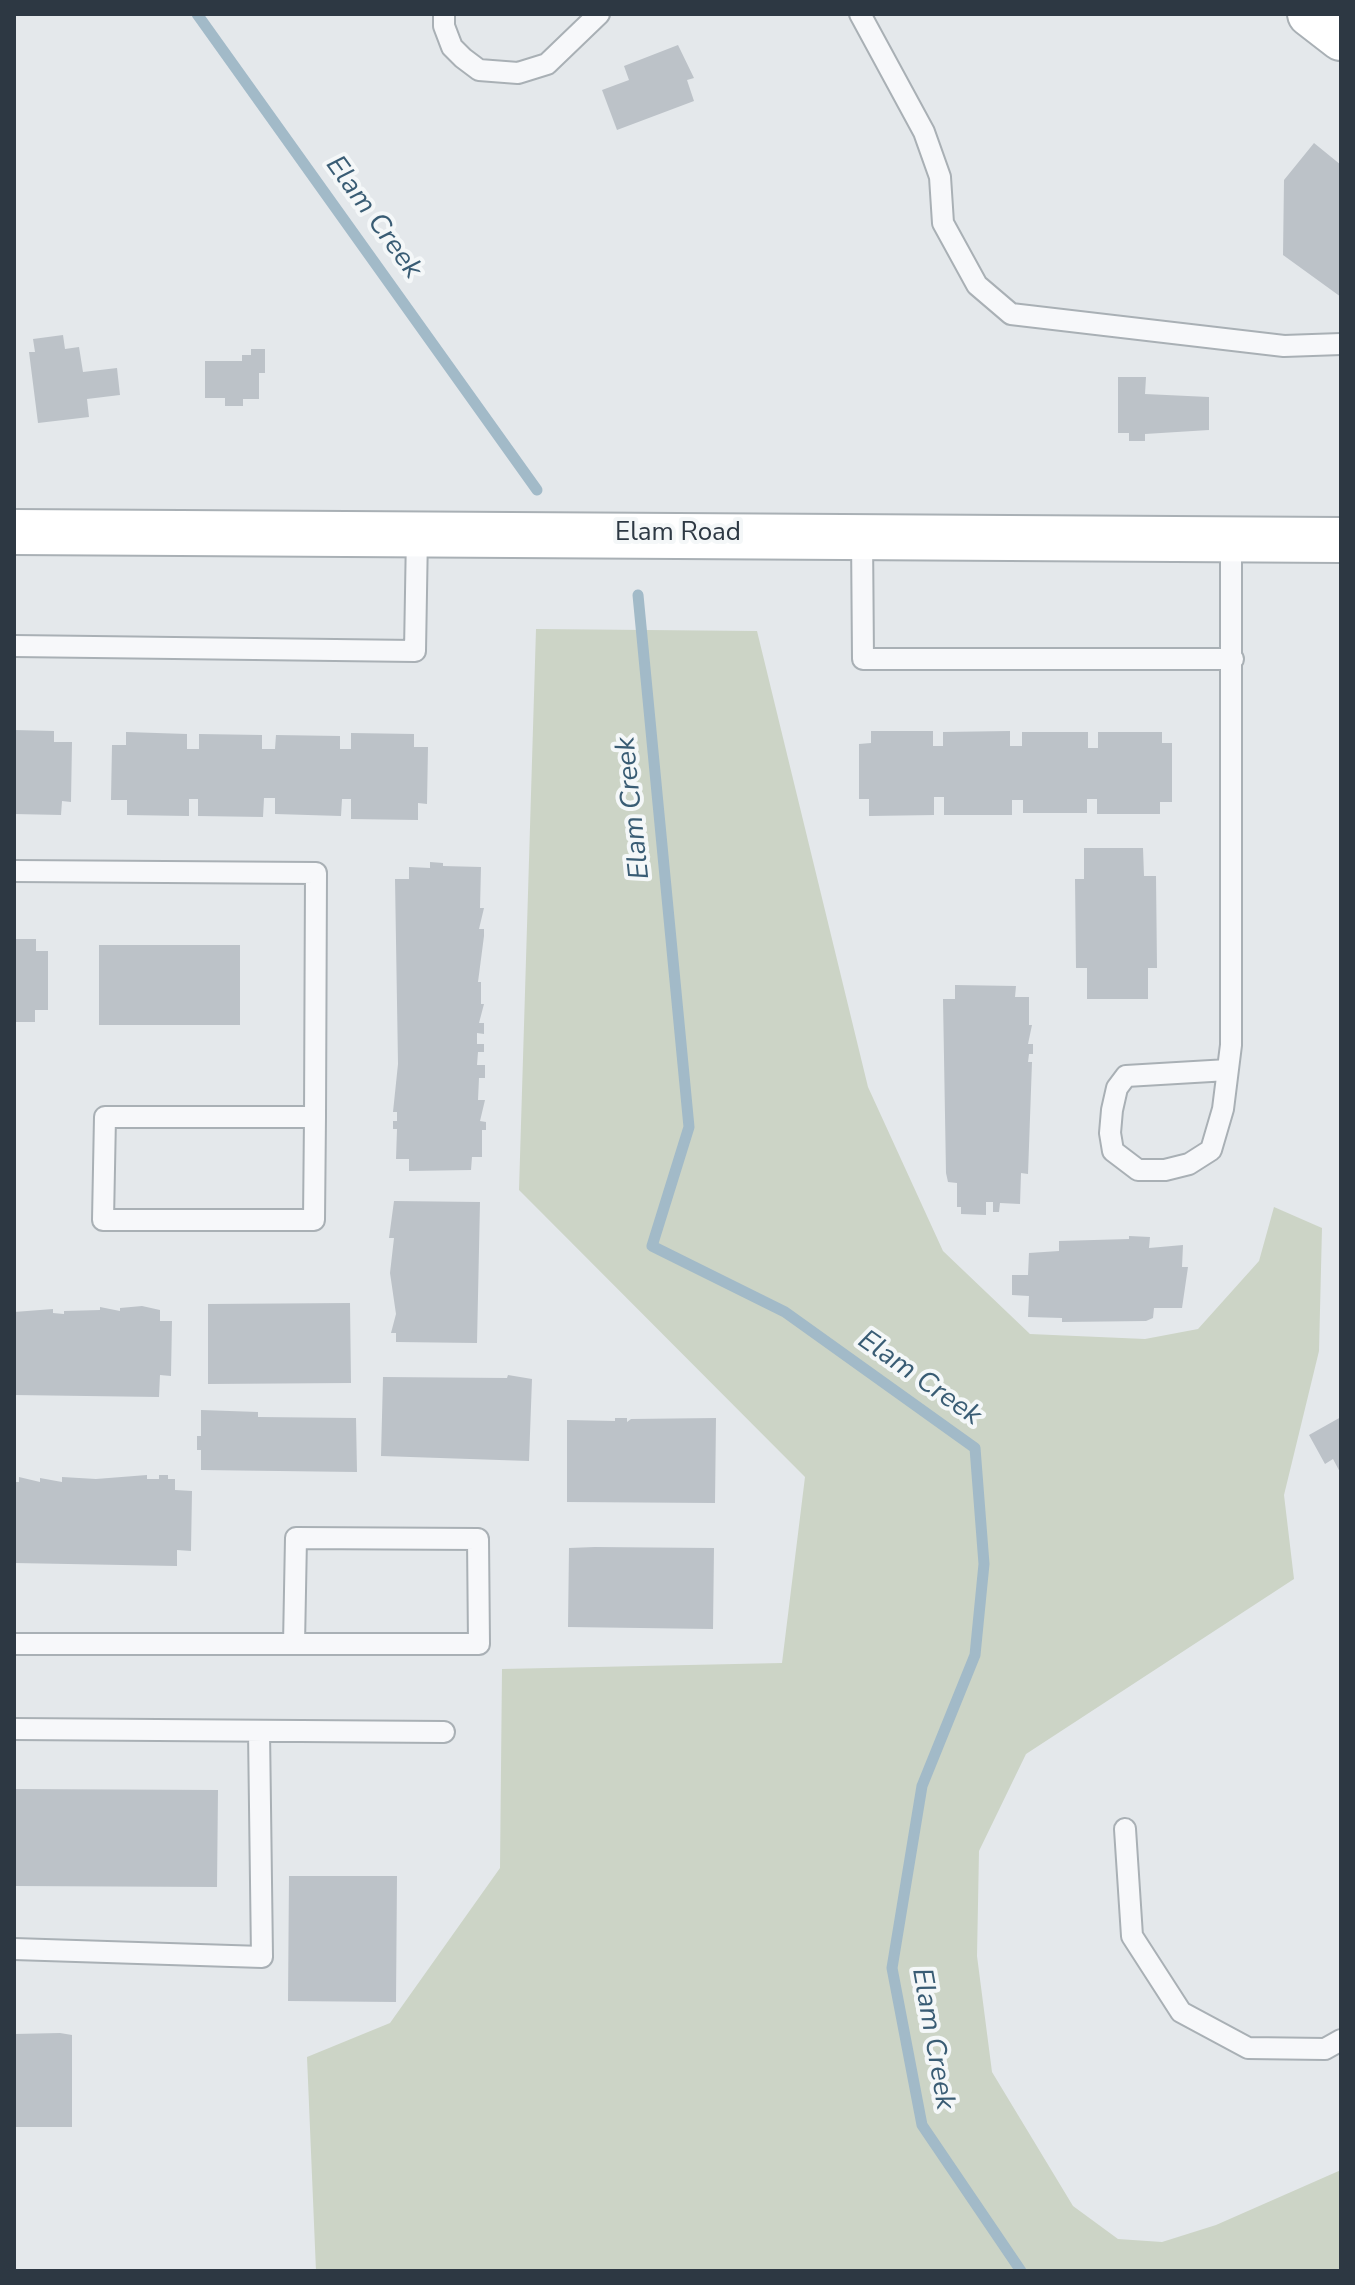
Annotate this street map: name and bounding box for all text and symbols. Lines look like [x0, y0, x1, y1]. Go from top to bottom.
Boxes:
water label: Elam Creek [317, 150, 429, 286]
street label: Elam Road [615, 518, 741, 550]
water label: Elam Creek [610, 735, 658, 881]
water label: Elam Creek [851, 1324, 987, 1434]
water label: Elam Creek [903, 1966, 961, 2112]

